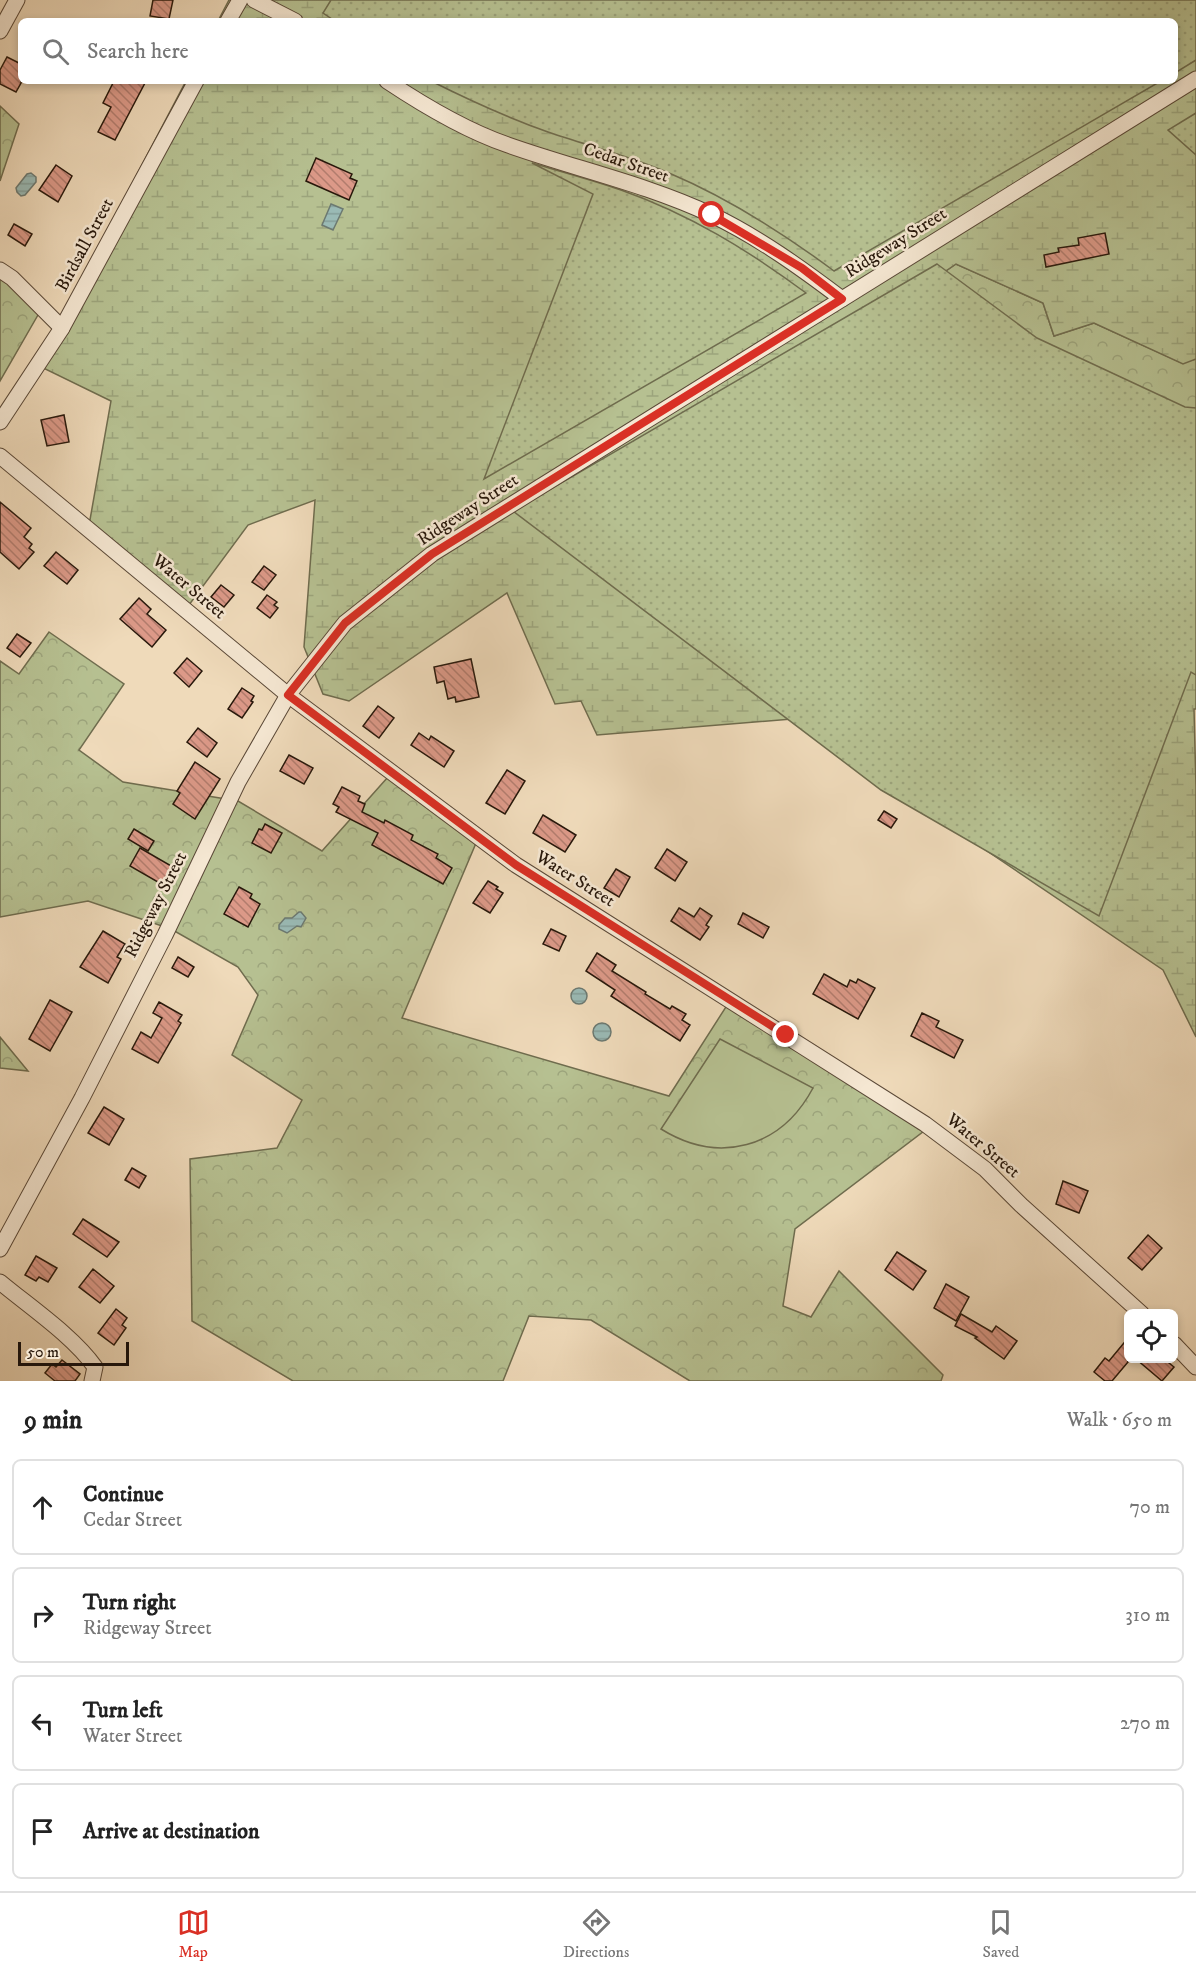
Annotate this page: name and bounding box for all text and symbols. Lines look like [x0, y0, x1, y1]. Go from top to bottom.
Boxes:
search box [18, 18, 1178, 84]
icon: search [39, 35, 72, 68]
text: Search here [87, 38, 189, 65]
street label: Cedar Street [580, 138, 672, 188]
street label: Birdsall Street [51, 194, 119, 295]
route start [698, 201, 724, 227]
street label: Ridgeway Street [841, 203, 951, 283]
street label: Ridgeway Street [413, 469, 523, 551]
street label: Water Street [147, 549, 230, 624]
street label: Water Street [530, 845, 619, 912]
street label: Ridgeway Street [120, 848, 192, 962]
route end [772, 1021, 798, 1047]
street label: Water Street [941, 1108, 1024, 1183]
map controls [1124, 1309, 1178, 1363]
button: locate [1124, 1309, 1178, 1363]
scale bar [18, 1339, 129, 1366]
text: 50 m [27, 1342, 59, 1362]
text: 9 min [24, 1404, 82, 1437]
text: Walk · 650 m [1067, 1408, 1172, 1433]
text: Continue [83, 1481, 164, 1508]
icon: ahead [26, 1491, 59, 1524]
text: 70 m [1129, 1495, 1170, 1520]
text: Cedar Street [83, 1508, 182, 1533]
text: Turn right [83, 1589, 176, 1616]
icon: right [26, 1599, 59, 1632]
text: 310 m [1125, 1603, 1170, 1628]
text: Ridgeway Street [83, 1616, 212, 1641]
text: Turn left [83, 1697, 163, 1724]
icon: left [26, 1707, 59, 1740]
text: 270 m [1120, 1711, 1170, 1736]
text: Water Street [83, 1724, 182, 1749]
icon: arrive [26, 1815, 59, 1848]
text: Arrive at destination [83, 1818, 260, 1845]
tab: Map [177, 1906, 210, 1962]
tab: Directions [563, 1906, 629, 1962]
tab: Saved [983, 1906, 1019, 1962]

